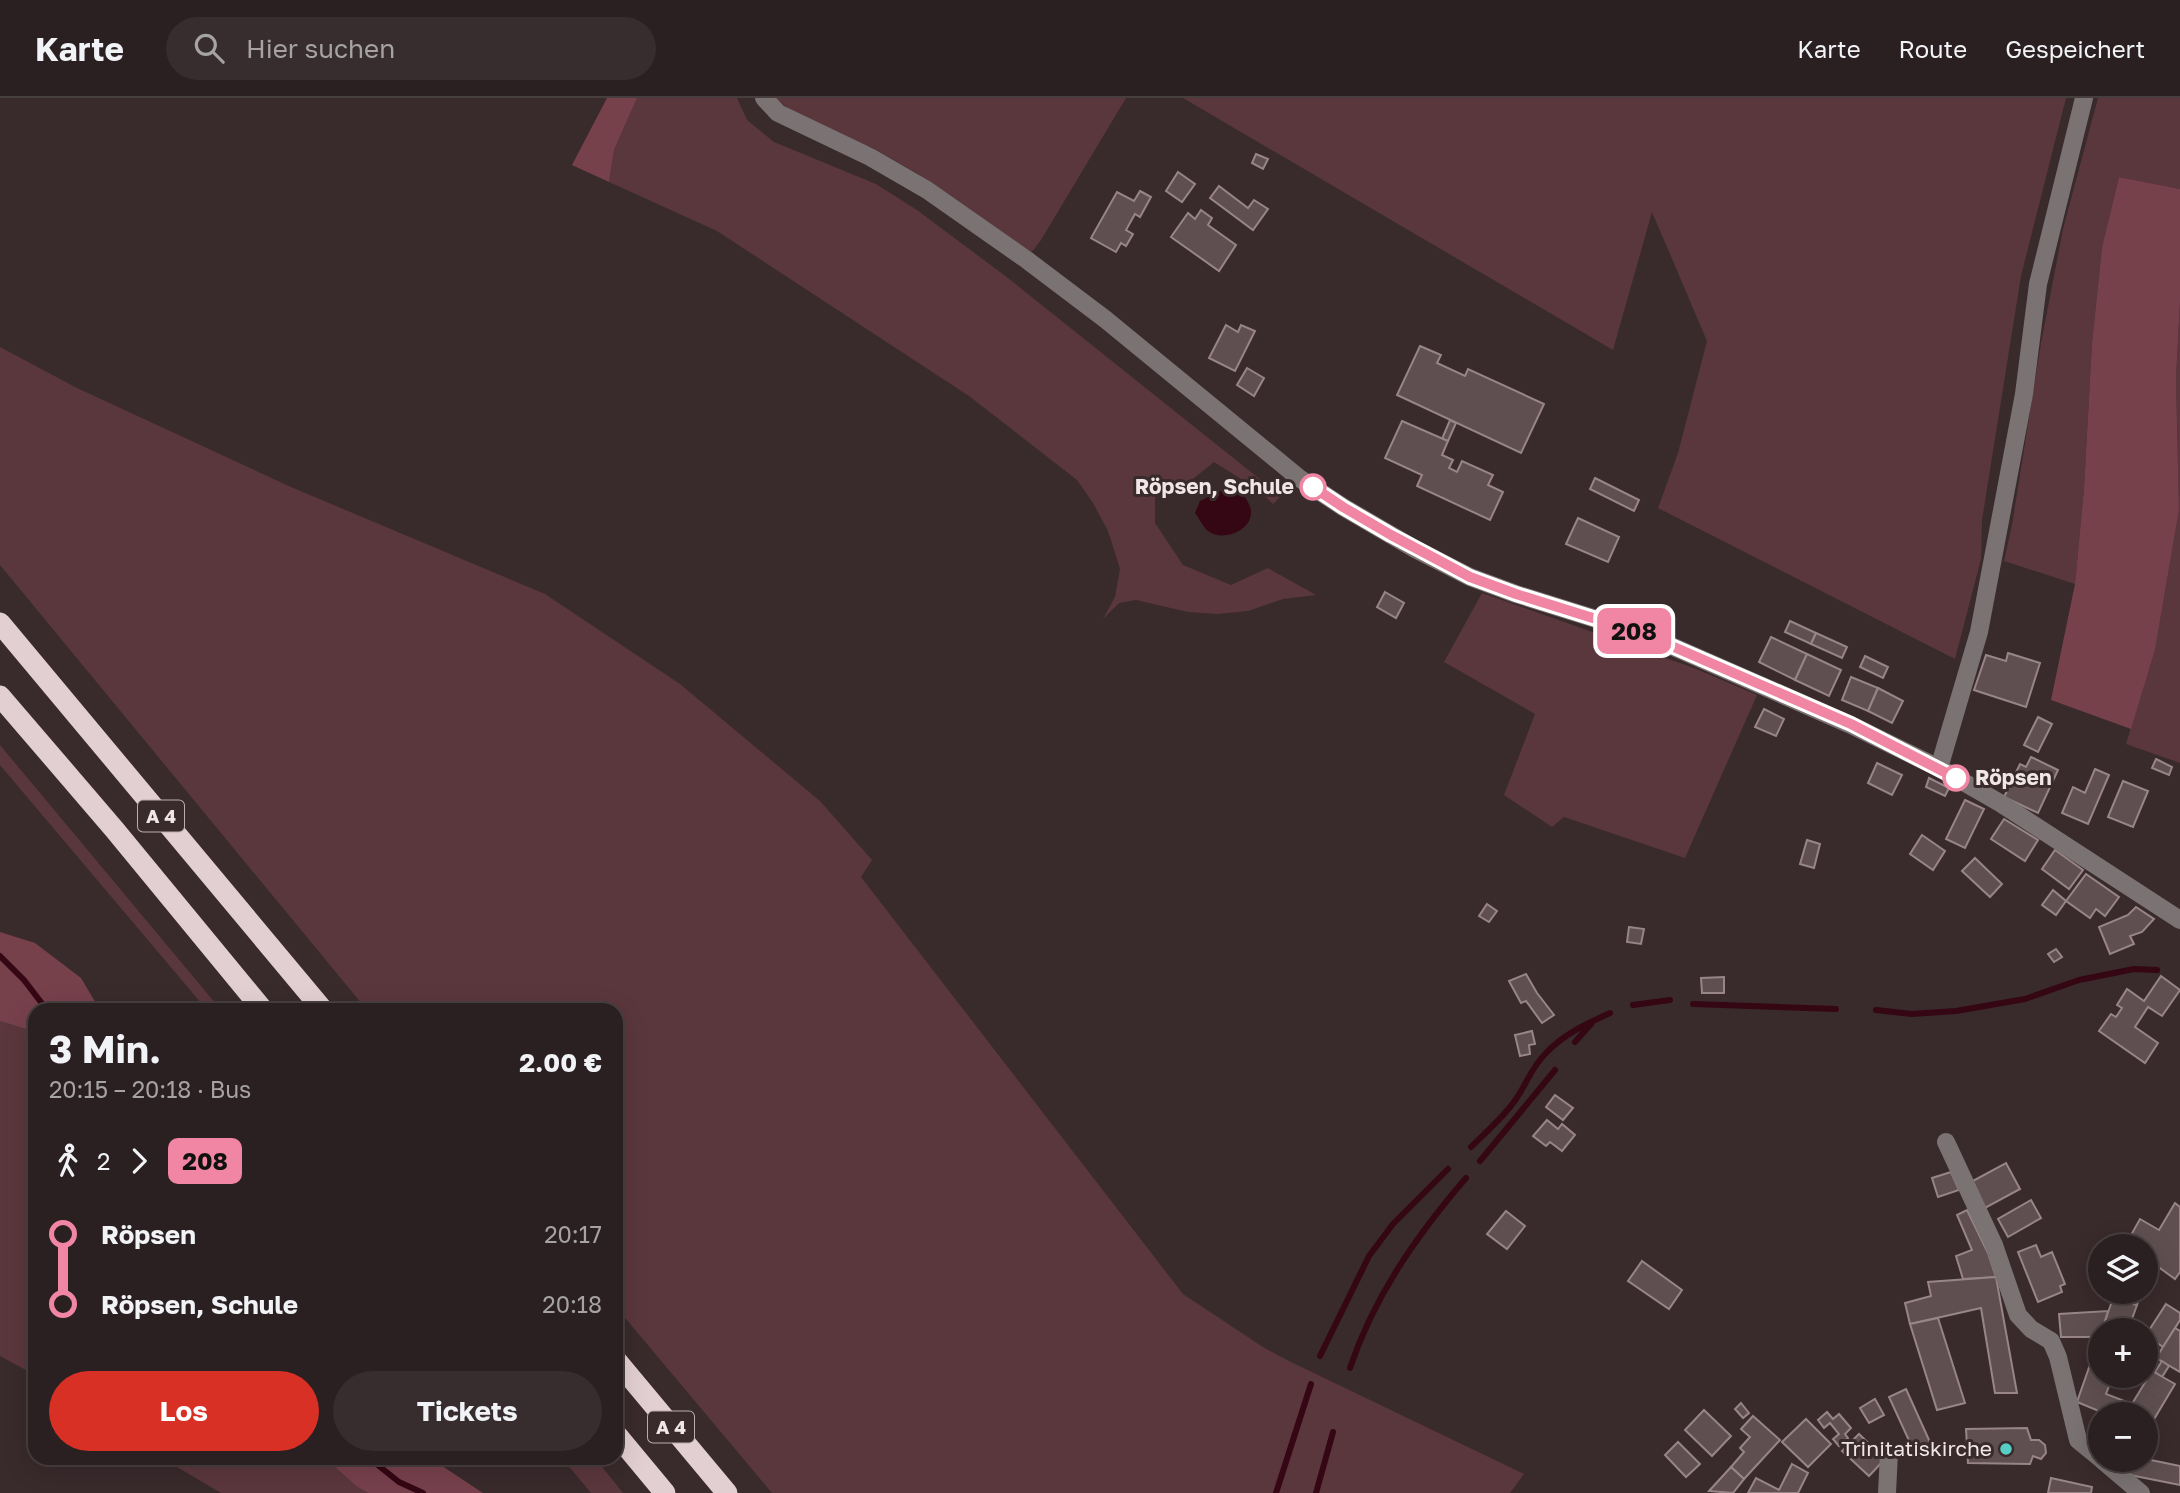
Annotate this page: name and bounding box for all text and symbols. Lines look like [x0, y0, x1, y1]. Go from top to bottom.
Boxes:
search box [166, 17, 656, 80]
text: Karte [35, 29, 124, 68]
icon: search [190, 29, 228, 67]
text: Hier suchen [246, 33, 395, 64]
text: Karte [1797, 34, 1861, 63]
text: Route [1899, 34, 1967, 63]
text: Gespeichert [2005, 34, 2145, 63]
place label: Röpsen, Schule [1135, 473, 1294, 499]
marker: Röpsen, Schule [1300, 474, 1326, 500]
line badge: 208 [1594, 608, 1674, 654]
text: 208 [1611, 616, 1657, 645]
place label: Röpsen [1975, 764, 2052, 790]
marker: Röpsen [1943, 765, 1969, 791]
road number: A 4 [138, 800, 184, 832]
text: 3 Min. [49, 1026, 161, 1071]
text: 2.00 € [519, 1047, 602, 1078]
text: 20:15 – 20:18 · Bus [49, 1075, 251, 1103]
icon: walk [49, 1142, 87, 1180]
icon: forward [120, 1142, 158, 1180]
text: 208 [182, 1146, 228, 1175]
text: 2 [97, 1147, 110, 1175]
text: Röpsen [101, 1219, 196, 1250]
text: 20:17 [544, 1220, 602, 1248]
map controls [2088, 1234, 2158, 1472]
button: layers [2088, 1234, 2158, 1304]
text: Röpsen, Schule [101, 1289, 298, 1320]
text: 20:18 [542, 1290, 602, 1318]
button: + [2088, 1318, 2158, 1388]
button: Los [49, 1371, 319, 1451]
button: Tickets [333, 1371, 602, 1451]
button: − [2088, 1402, 2158, 1472]
road number: A 4 [648, 1412, 694, 1442]
place label: Trinitatiskirche [1841, 1435, 1992, 1461]
marker: Trinitatiskirche [1998, 1441, 2014, 1457]

